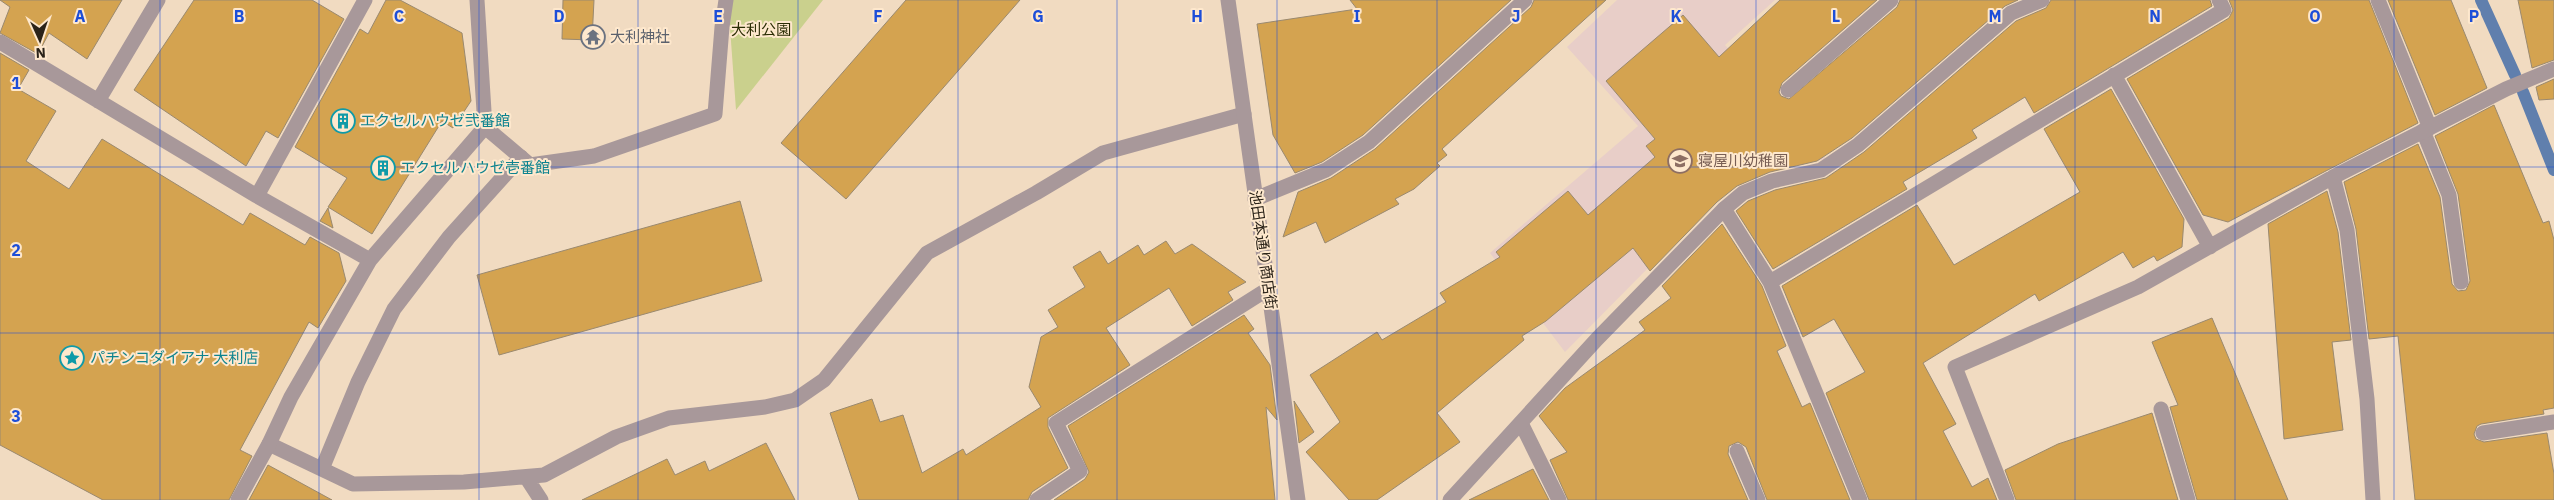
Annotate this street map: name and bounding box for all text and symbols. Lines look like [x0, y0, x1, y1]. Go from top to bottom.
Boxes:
text: A [75, 6, 86, 26]
text: B [234, 6, 245, 26]
text: C [394, 6, 404, 26]
text: D [553, 6, 565, 26]
text: E [713, 6, 723, 26]
text: F [873, 6, 883, 26]
text: G [1032, 6, 1044, 26]
text: H [1191, 6, 1203, 26]
text: I [1354, 6, 1361, 26]
text: J [1512, 6, 1520, 26]
text: K [1670, 6, 1682, 26]
text: L [1832, 6, 1840, 26]
text: M [1988, 6, 2002, 26]
text: N [2149, 6, 2161, 26]
text: O [2309, 6, 2321, 26]
text: P [2469, 6, 2479, 26]
north arrow [15, 15, 65, 65]
park label: 大利公園 [731, 20, 791, 39]
temple icon: 大利神社 [580, 24, 606, 50]
place label: 大利神社 [610, 27, 670, 46]
text: N [35, 44, 46, 62]
text: 1 [11, 73, 21, 93]
building icon: エクセルハウゼ弐番館 [330, 108, 356, 134]
place label: エクセルハウゼ弐番館 [360, 111, 510, 130]
school or university icon: 寝屋川幼稚園 [1667, 148, 1693, 174]
place label: 寝屋川幼稚園 [1698, 151, 1788, 170]
building icon: エクセルハウゼ壱番館 [370, 155, 396, 181]
place label: エクセルハウゼ壱番館 [400, 158, 550, 177]
street label: 池田本通り商店街 [1246, 189, 1281, 311]
text: 2 [11, 240, 21, 260]
place icon: パチンコダイアナ 大利店 [59, 345, 85, 371]
place label: パチンコダイアナ 大利店 [90, 348, 258, 367]
text: 3 [11, 406, 21, 426]

